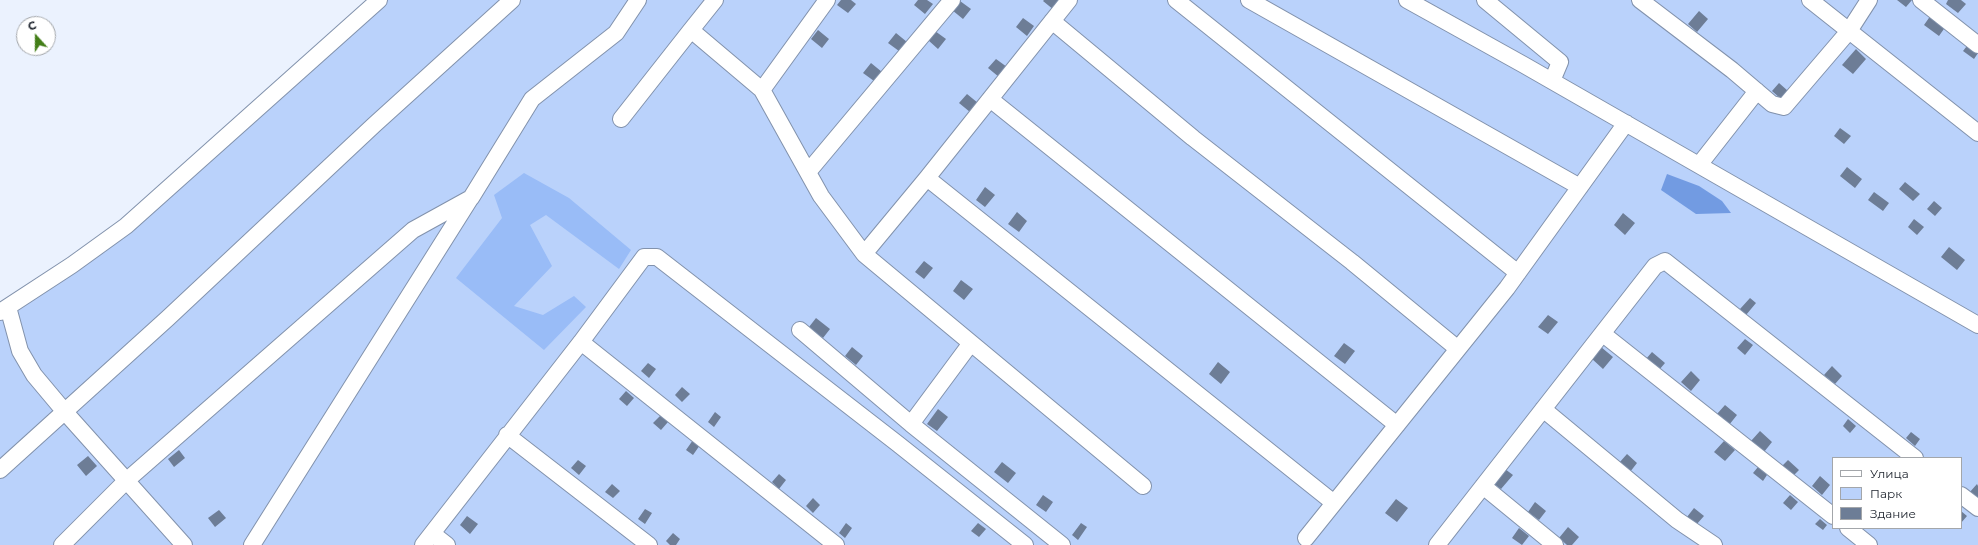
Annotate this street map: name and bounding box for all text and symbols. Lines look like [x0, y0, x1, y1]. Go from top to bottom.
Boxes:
north arrow [16, 16, 56, 56]
text: С [26, 18, 38, 34]
legend [1832, 457, 1962, 529]
text: Улица [1870, 466, 1909, 481]
text: Парк [1870, 486, 1902, 501]
text: Здание [1870, 506, 1916, 521]

